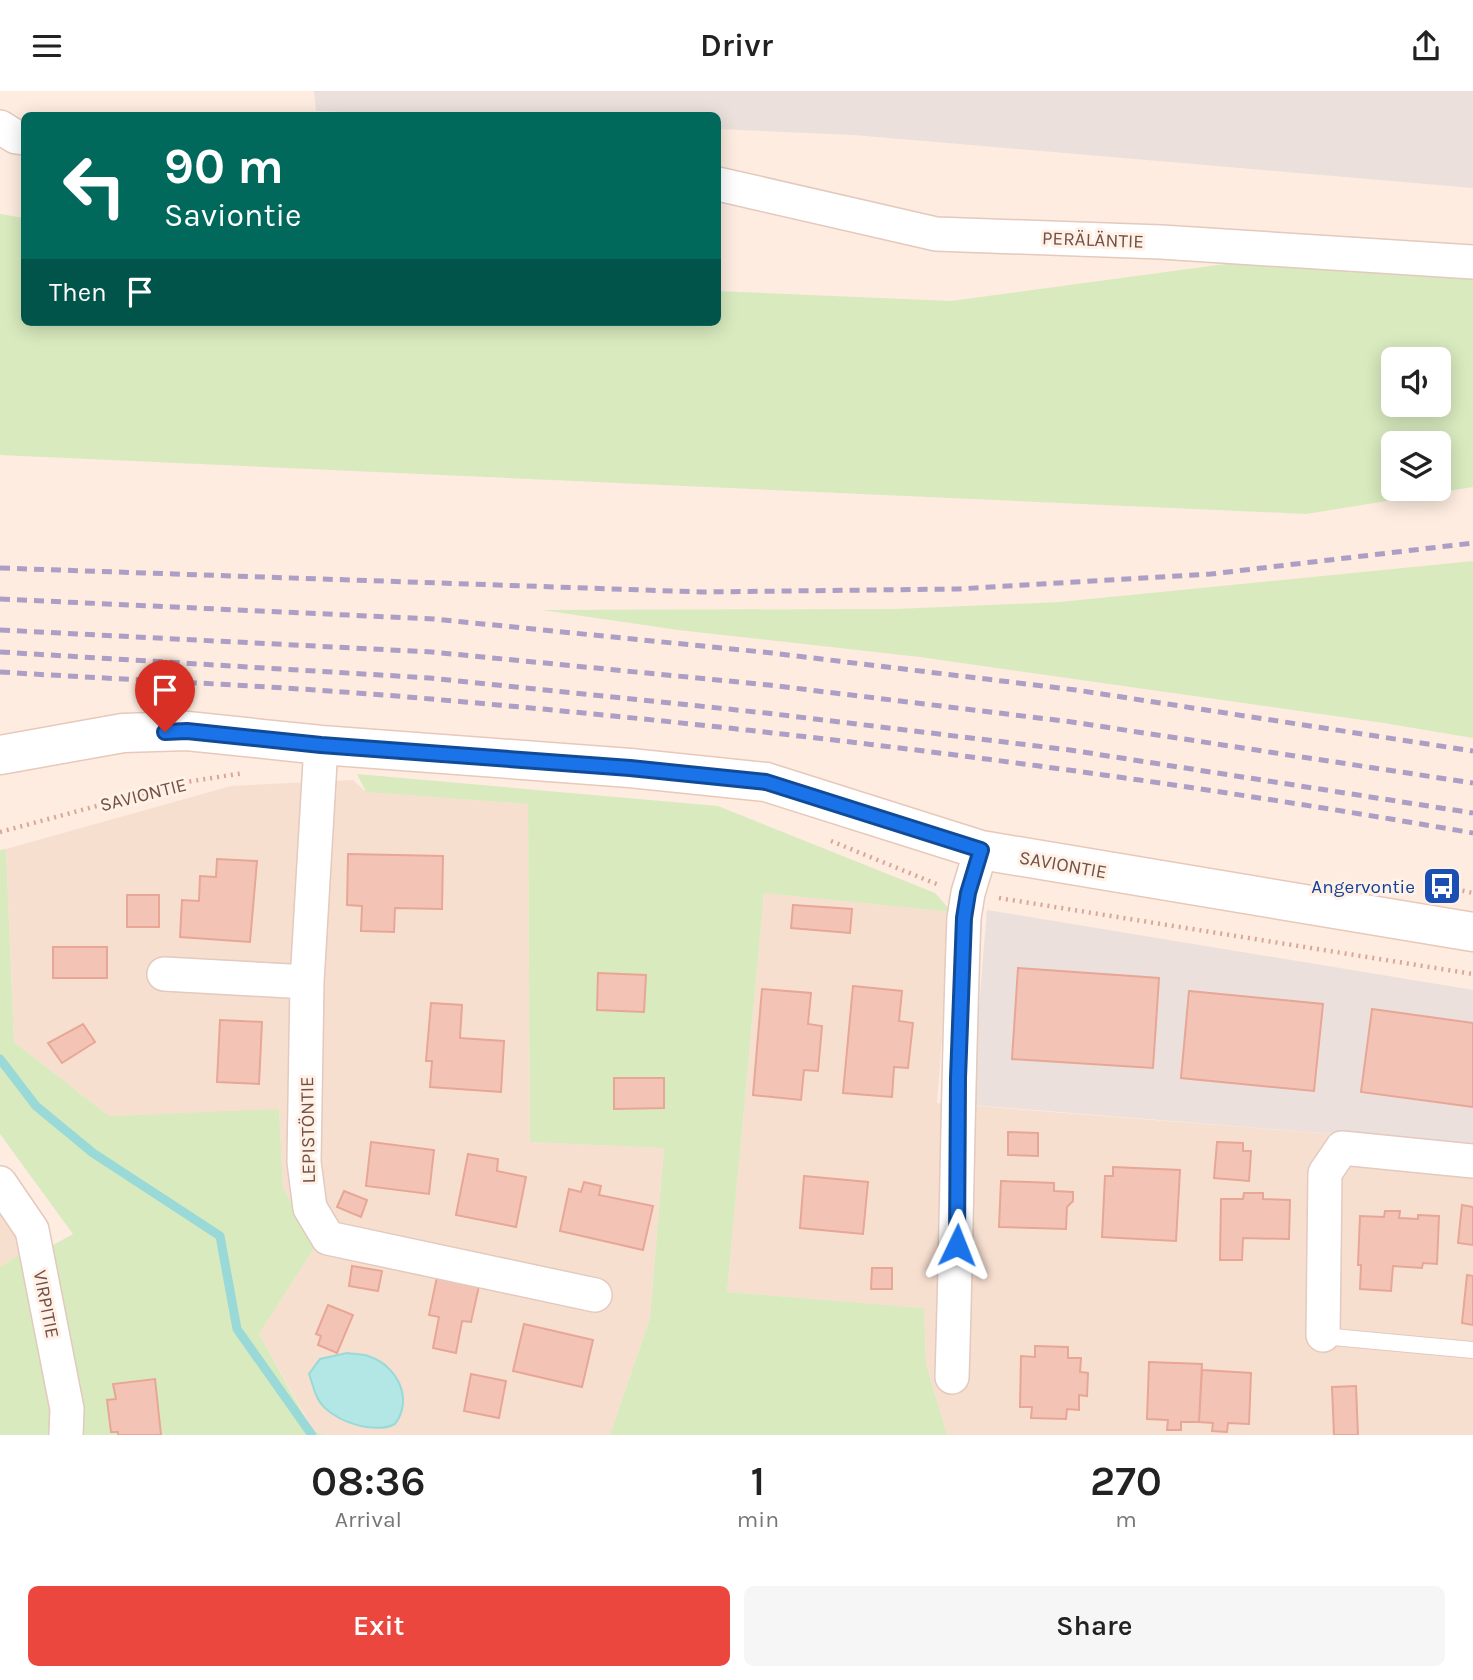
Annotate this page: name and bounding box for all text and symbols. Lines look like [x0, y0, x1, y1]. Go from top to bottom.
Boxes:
icon: menu [28, 27, 66, 65]
text: Drivr [700, 27, 773, 64]
icon: share [1407, 27, 1445, 65]
text: 90 m [164, 138, 284, 195]
icon: left [49, 140, 140, 231]
text: Saviontie [164, 197, 301, 234]
street label: PERÄLÄNTIE [1042, 227, 1144, 253]
icon: arrive [121, 273, 159, 311]
text: Then [49, 277, 107, 308]
map controls [1381, 347, 1451, 501]
button: sound [1381, 347, 1451, 417]
button: layers [1381, 431, 1451, 501]
pin [135, 660, 195, 732]
icon: arrive [146, 671, 184, 709]
street label: SAVIONTIE [98, 774, 189, 816]
street label: SAVIONTIE [1017, 846, 1108, 884]
bus stop icon: Angervontie [1421, 865, 1463, 907]
place label: Angervontie [1311, 876, 1415, 898]
street label: LEPISTÖNTIE [296, 1076, 320, 1184]
position arrow [920, 1208, 994, 1282]
street label: VIRPITIE [29, 1268, 63, 1340]
text: 08:36 [311, 1456, 426, 1506]
text: 1 [751, 1456, 765, 1506]
text: 270 [1090, 1456, 1162, 1506]
text: Arrival [335, 1506, 402, 1533]
text: min [737, 1506, 779, 1533]
text: m [1115, 1506, 1137, 1533]
button: Exit [28, 1586, 730, 1666]
button: Share [744, 1586, 1445, 1666]

